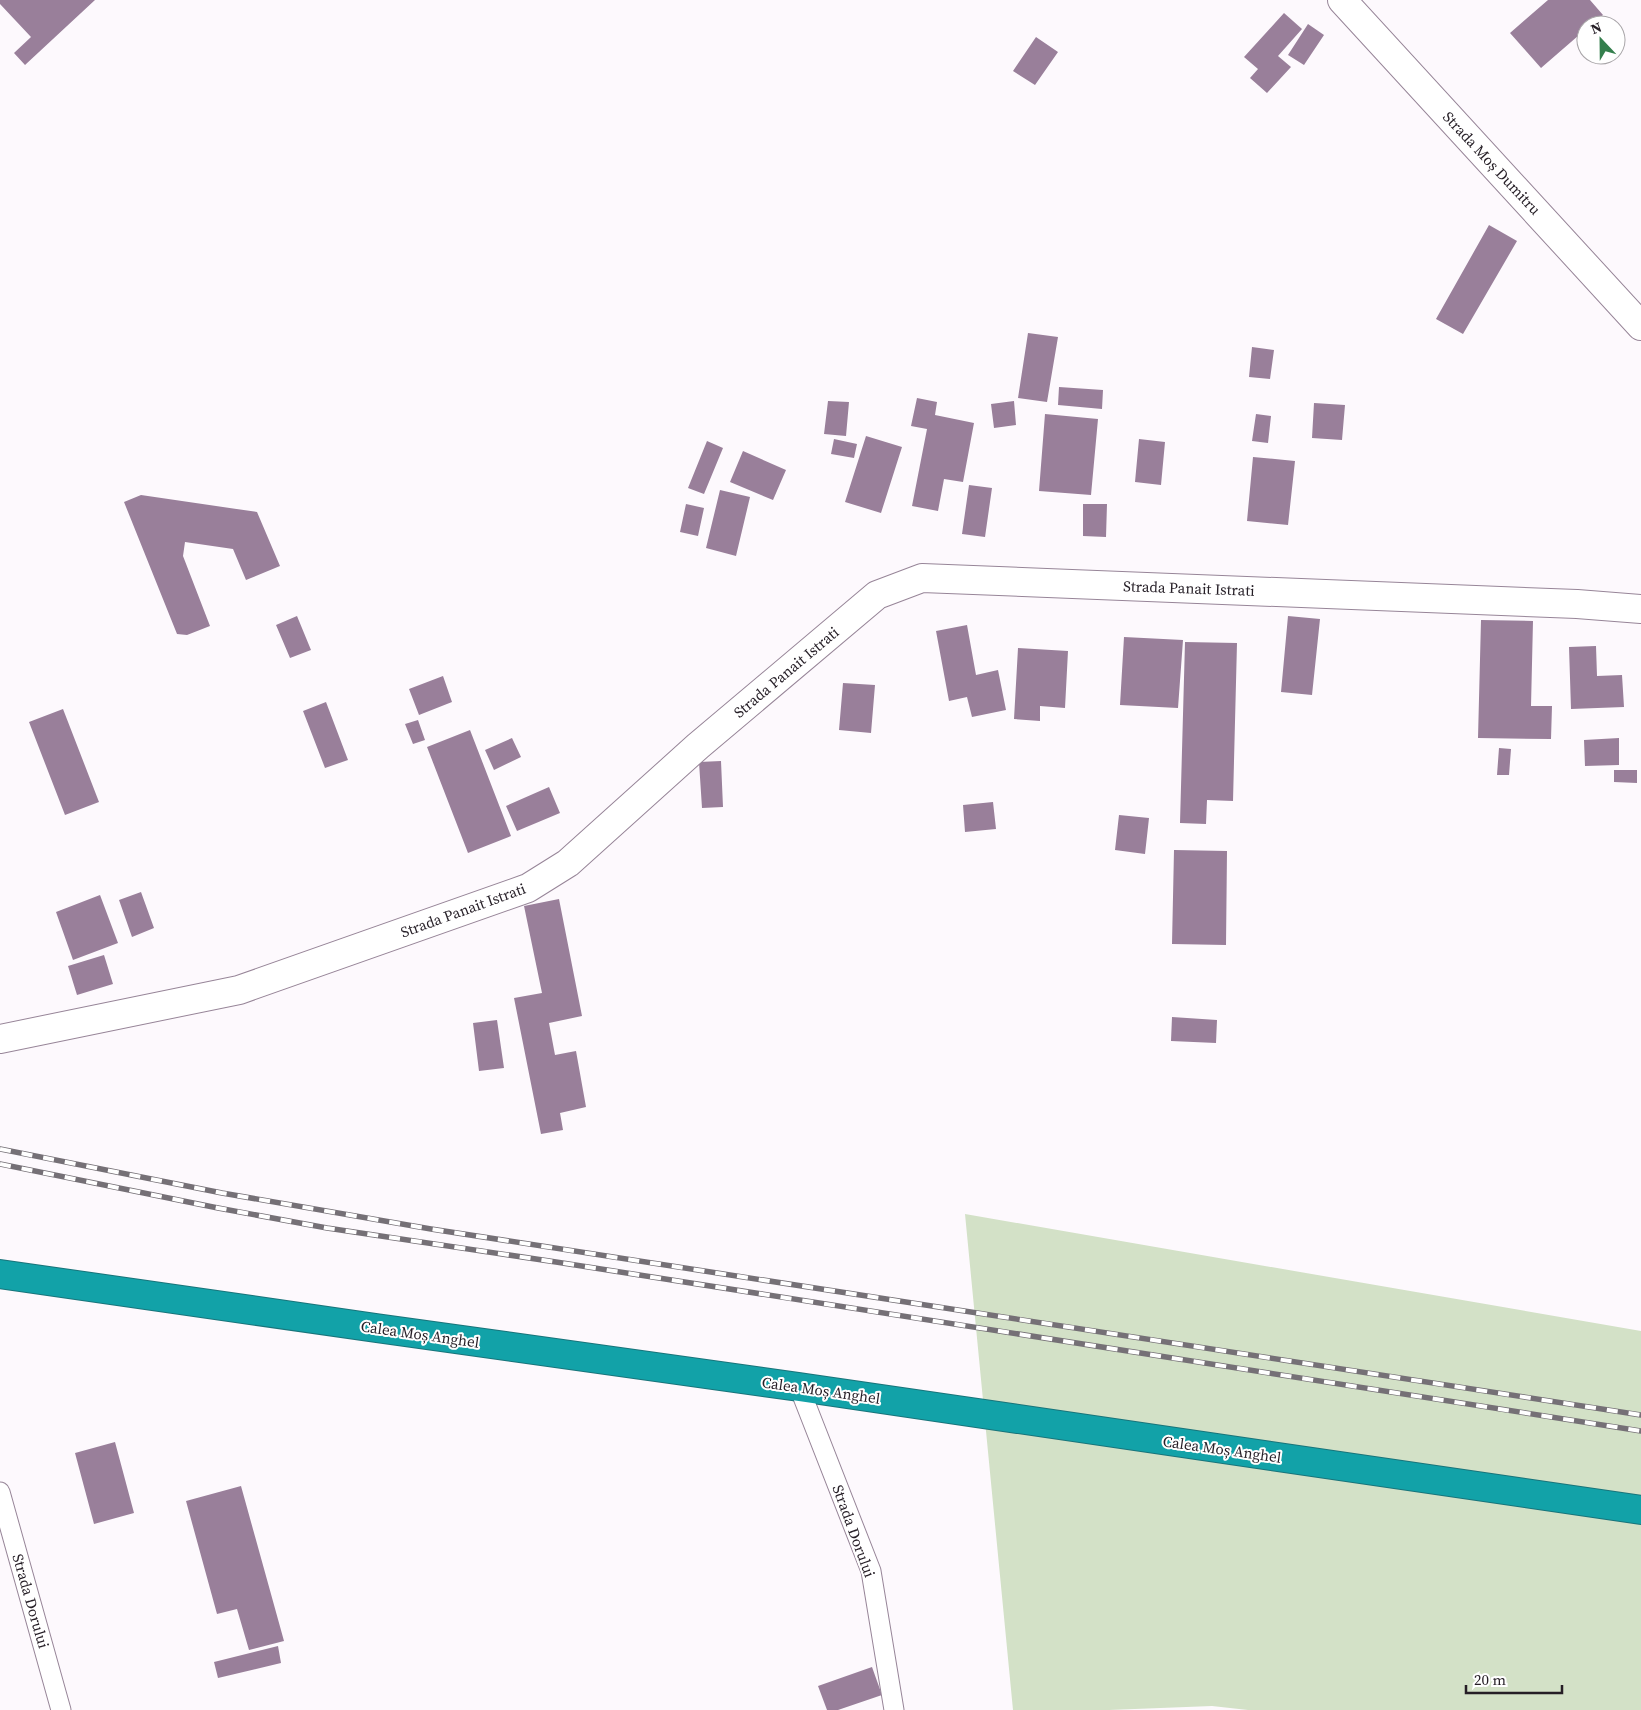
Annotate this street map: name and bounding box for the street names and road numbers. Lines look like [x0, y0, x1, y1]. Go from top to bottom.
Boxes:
street label: Strada Moș Dumitru [1438, 107, 1546, 220]
street label: Strada Panait Istrati [1123, 575, 1255, 601]
street label: Strada Panait Istrati [729, 622, 843, 722]
street label: Strada Panait Istrati [398, 878, 528, 942]
street label: Calea Moș Anghel [359, 1315, 481, 1353]
street label: Calea Moș Anghel [760, 1371, 882, 1409]
street label: Calea Moș Anghel [1161, 1430, 1283, 1468]
street label: Strada Dorului [828, 1482, 880, 1580]
street label: Strada Dorului [8, 1551, 54, 1651]

